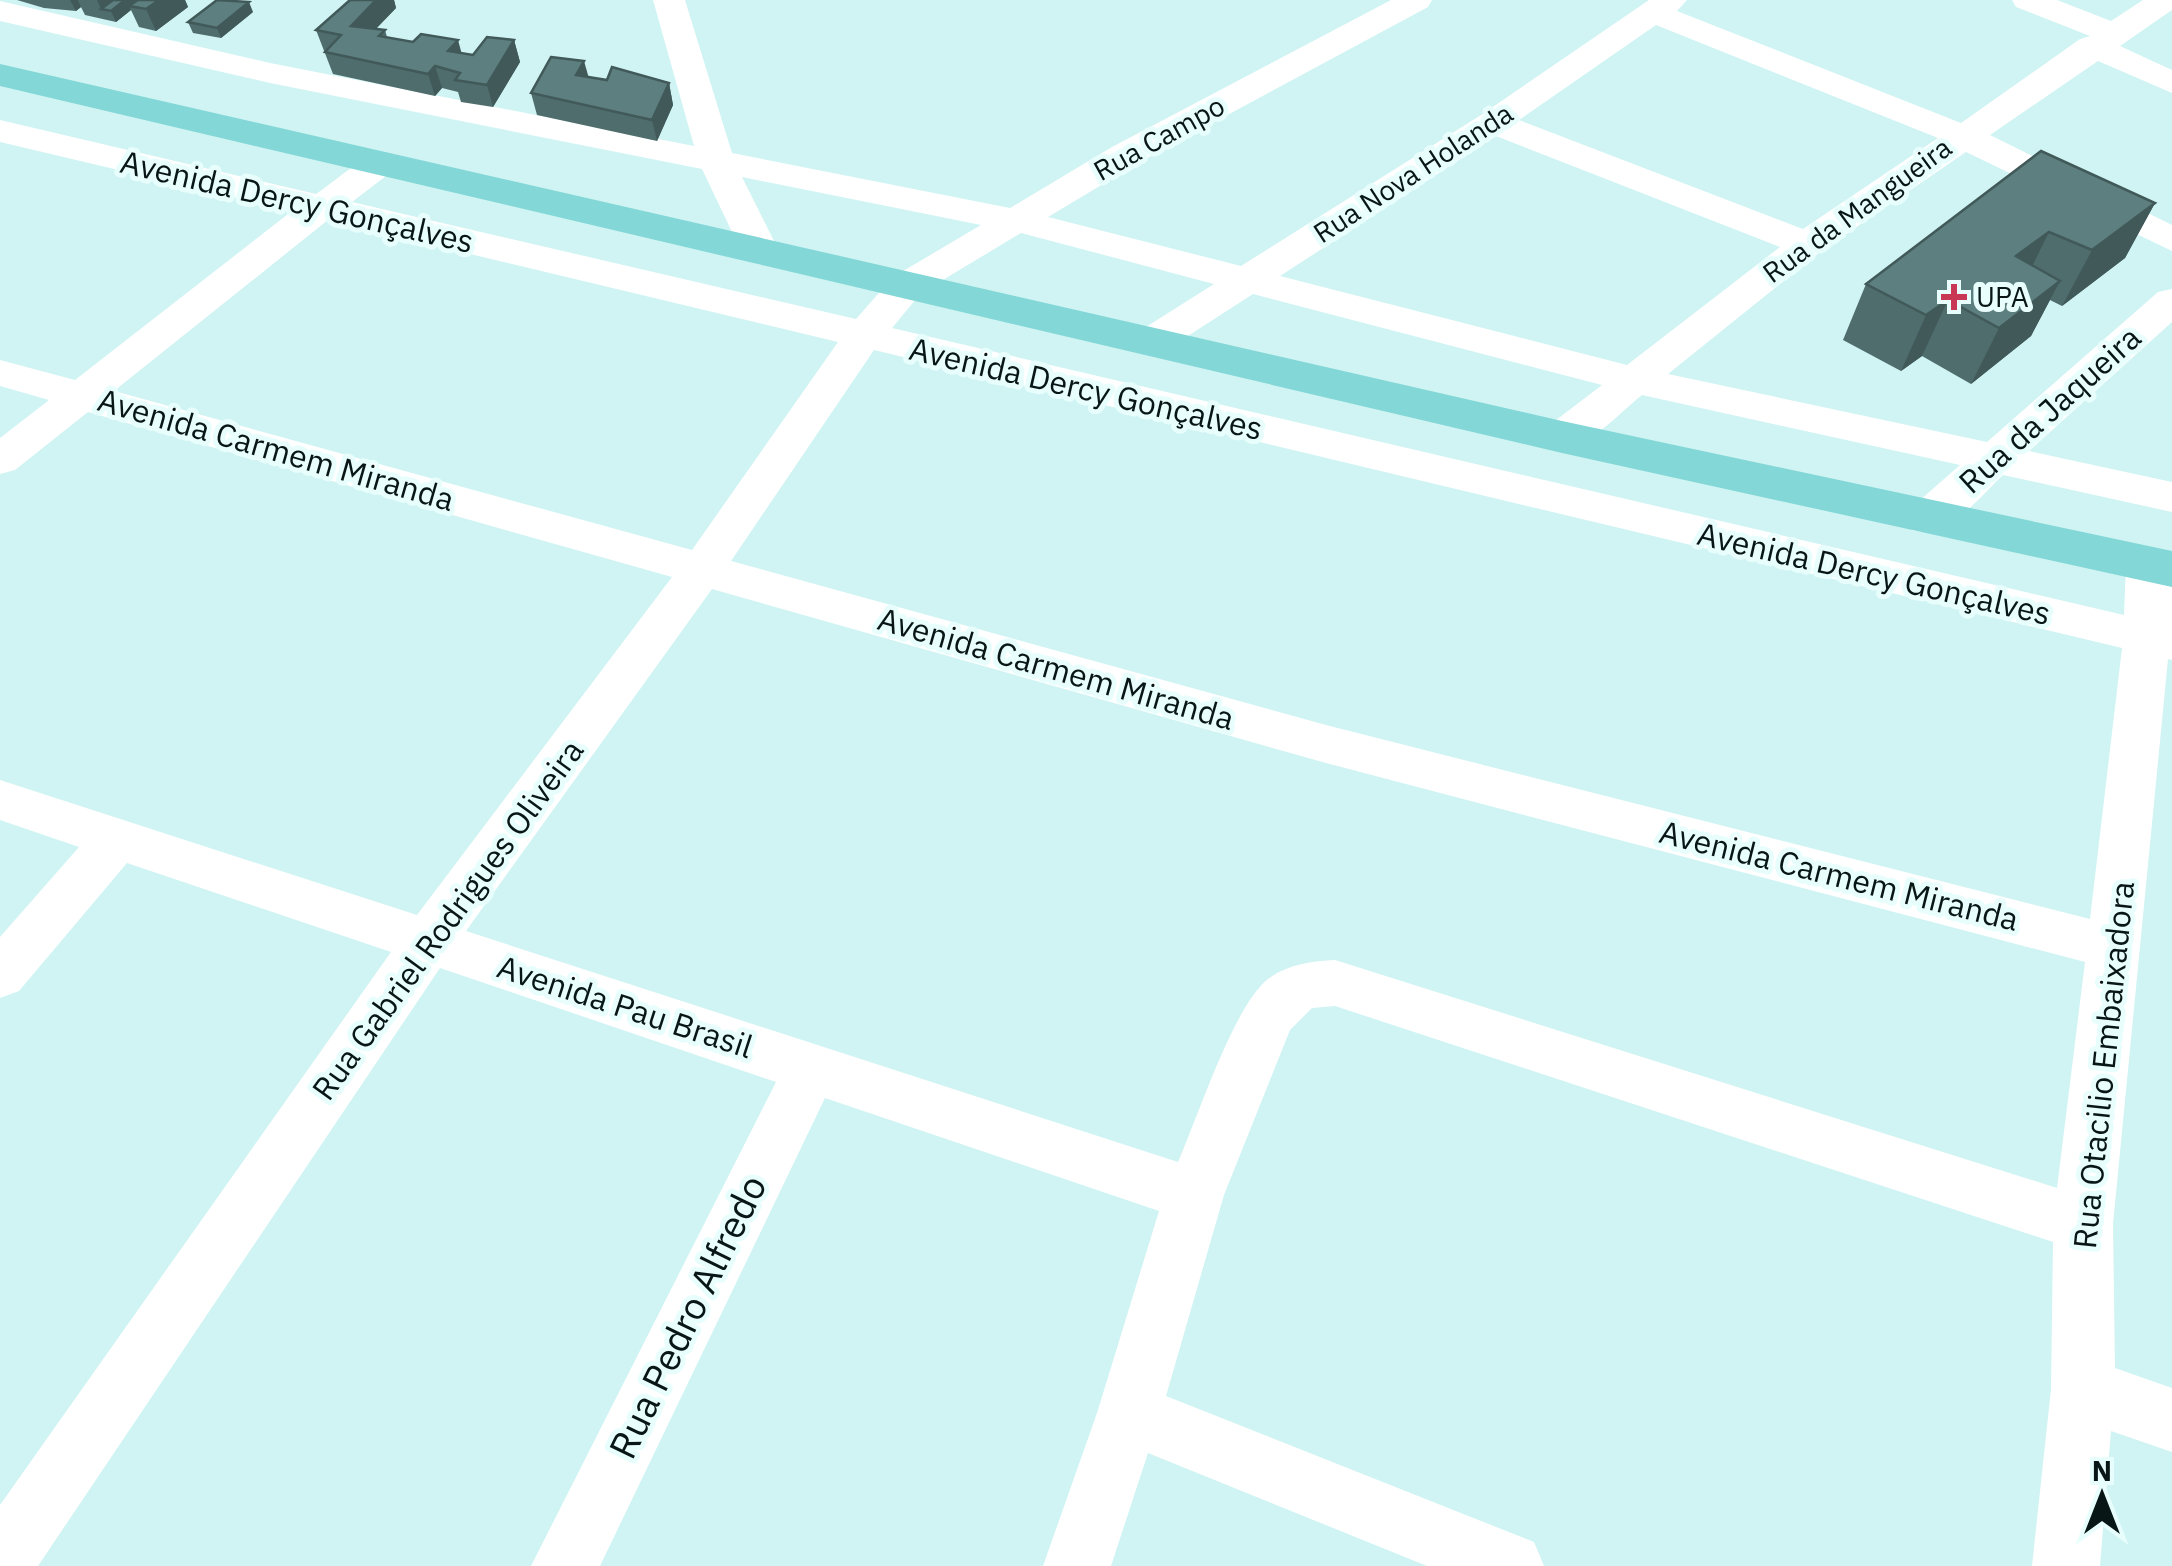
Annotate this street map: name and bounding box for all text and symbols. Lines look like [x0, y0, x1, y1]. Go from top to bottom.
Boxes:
street label: Rua Campo [1087, 86, 1231, 189]
street label: Rua Nova Holanda [1306, 94, 1520, 251]
street label: Rua da Mangueira [1755, 129, 1959, 291]
street label: Avenida Dercy Gonçalves [117, 140, 478, 262]
place label: UPA [1976, 278, 2029, 315]
marker: UPA [1941, 284, 1967, 310]
street label: Rua da Jaqueira [1949, 316, 2149, 502]
street label: Avenida Dercy Gonçalves [906, 327, 1267, 449]
street label: Avenida Carmem Miranda [93, 378, 459, 520]
street label: Avenida Dercy Gonçalves [1694, 512, 2055, 634]
street label: Avenida Carmem Miranda [873, 597, 1239, 739]
street label: Rua Gabriel Rodrigues Oliveira [302, 731, 592, 1108]
street label: Avenida Carmem Miranda [1655, 810, 2023, 940]
street label: Rua Otacilio Embaixadora [2063, 879, 2143, 1251]
street label: Avenida Pau Brasil [492, 945, 758, 1067]
street label: Rua Pedro Alfredo [597, 1167, 776, 1466]
north arrow [2052, 1446, 2152, 1546]
text: N [2092, 1452, 2112, 1489]

